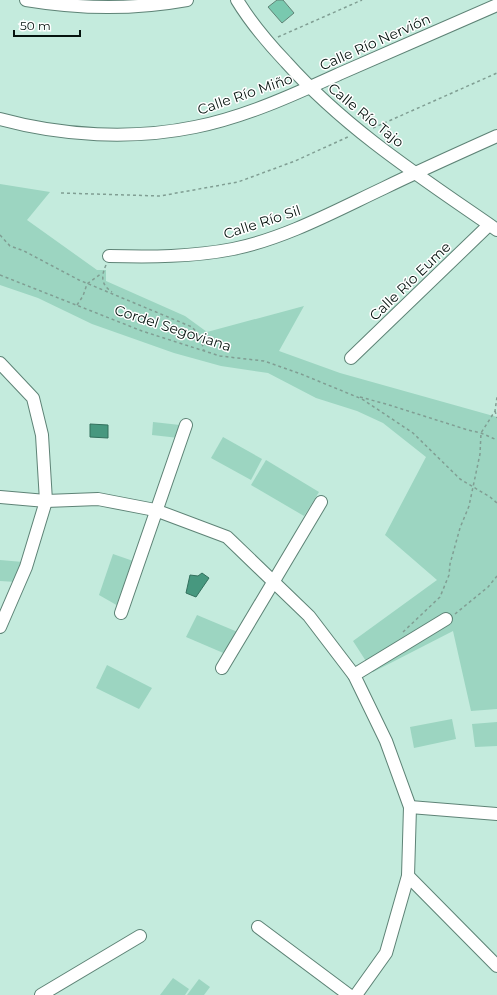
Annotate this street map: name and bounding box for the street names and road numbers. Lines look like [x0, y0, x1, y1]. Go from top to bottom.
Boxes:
street label: Calle Río Nervión [317, 10, 433, 74]
street label: Calle Río Miño [195, 69, 295, 119]
street label: Calle Río Tajo [324, 79, 408, 151]
street label: Calle Río Sil [221, 201, 303, 243]
street label: Calle Río Eume [366, 238, 454, 324]
street label: Cordel Segoviana [112, 301, 234, 355]

